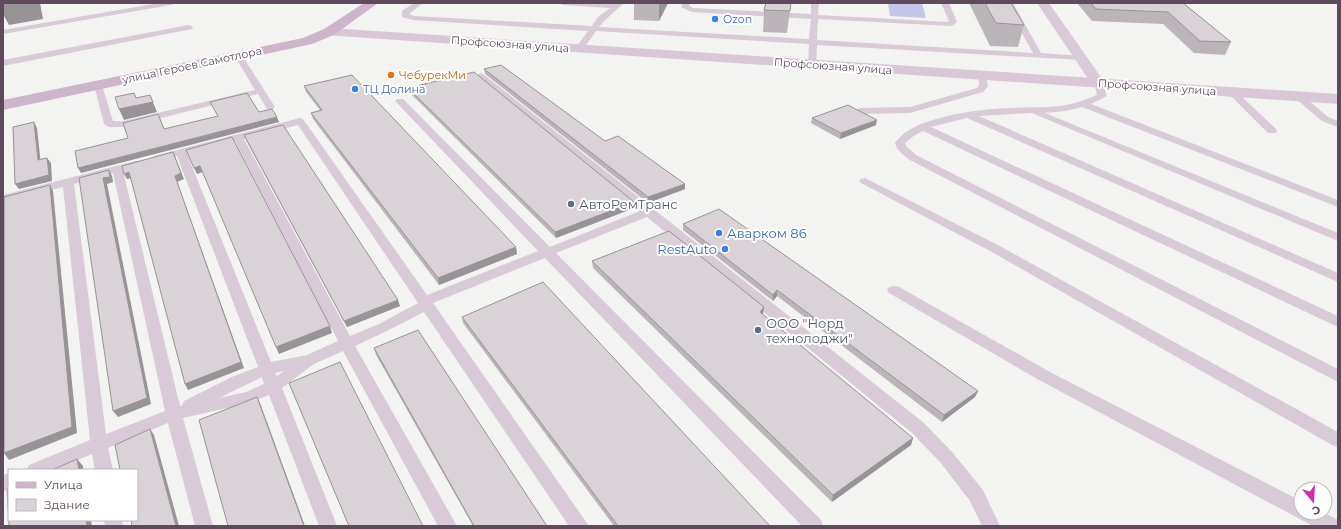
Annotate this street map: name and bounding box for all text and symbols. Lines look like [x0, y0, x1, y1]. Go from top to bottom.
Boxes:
place label: Ozon [723, 12, 752, 26]
marker: Ozon [710, 14, 720, 24]
street label: Профсоюзная улица [450, 33, 570, 55]
street label: улица Героев Самотлора [120, 43, 263, 87]
street label: Профсоюзная улица [773, 55, 893, 77]
place label: ЧебурекМи [399, 68, 466, 82]
marker: ЧебурекМи [386, 70, 396, 80]
street label: Профсоюзная улица [1097, 76, 1217, 98]
place label: ТЦ Долина [363, 82, 425, 96]
marker: ТЦ Долина [350, 84, 360, 94]
place label: АвтоРемТранс [579, 196, 678, 212]
marker: АвтоРемТранс [566, 199, 576, 209]
place label: Аварком 86 [727, 225, 807, 241]
marker: Аварком 86 [714, 228, 724, 238]
place label: RestAuto [657, 241, 717, 257]
marker: RestAuto [720, 244, 730, 254]
place label: ООО "Норд технолоджи" [766, 315, 853, 346]
marker: ООО "Норд технолоджи" [753, 325, 763, 335]
legend [8, 469, 138, 521]
text: Улица [44, 477, 83, 492]
north arrow [1293, 481, 1333, 521]
text: Здание [44, 497, 90, 512]
text: С [1310, 503, 1322, 518]

